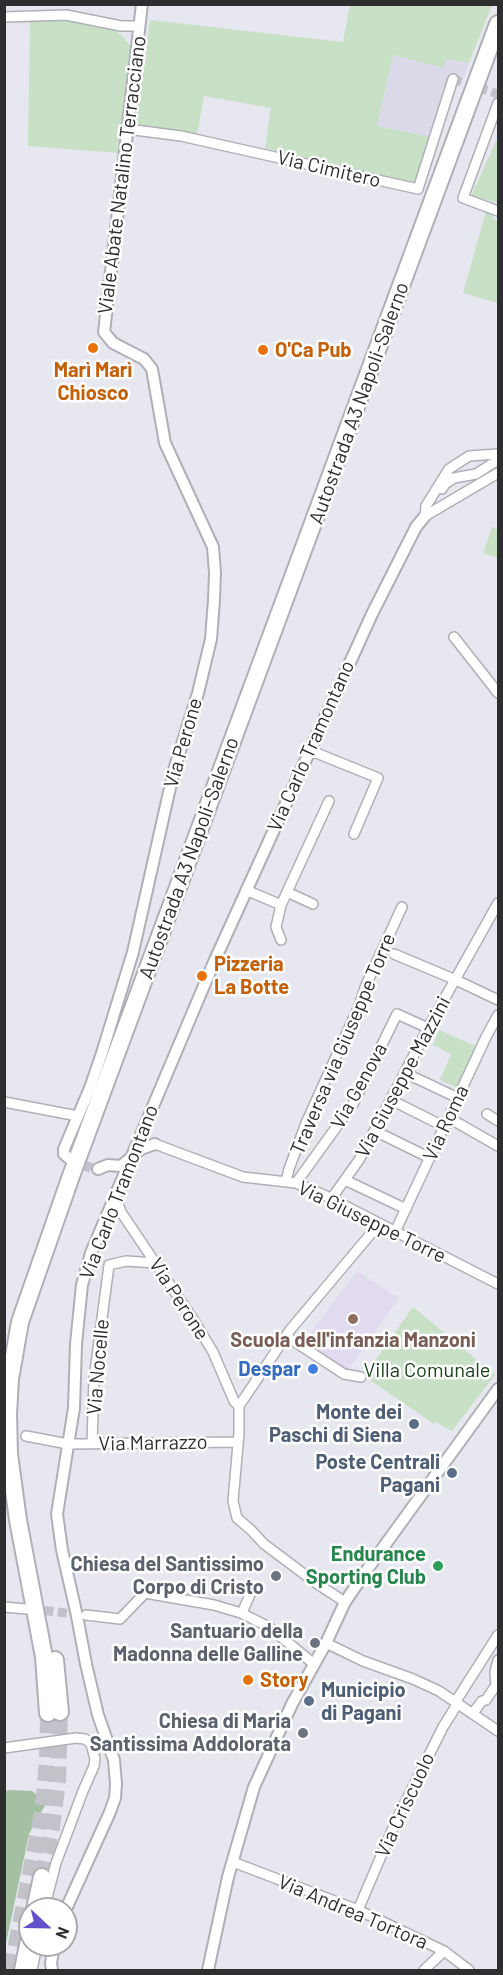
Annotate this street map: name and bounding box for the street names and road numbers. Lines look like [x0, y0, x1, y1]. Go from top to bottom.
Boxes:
street label: Viale Abate Natalino Terracciano [93, 34, 151, 316]
street label: Via Cimitero [275, 145, 383, 193]
street label: Autostrada A3 Napoli-Salerno [304, 279, 414, 527]
street label: Via Carlo Tramontano [262, 657, 360, 835]
street label: Via Perone [159, 695, 207, 791]
street label: Autostrada A3 Napoli-Salerno [134, 734, 244, 982]
street label: Traversa via Giuseppe Torre [285, 930, 401, 1158]
street label: Via Giuseppe Mazzini [350, 992, 456, 1162]
street label: Via Genova [326, 1039, 392, 1133]
street label: Via Roma [418, 1081, 474, 1165]
street label: Via Carlo Tramontano [75, 1101, 163, 1283]
street label: Via Giuseppe Torre [294, 1176, 450, 1268]
street label: Via Perone [144, 1254, 214, 1344]
street label: Via Nocelle [82, 1318, 114, 1416]
street label: Via Marrazzo [98, 1430, 208, 1456]
street label: Via Criscuolo [370, 1749, 440, 1861]
street label: Via Andrea Tortora [274, 1870, 432, 1954]

